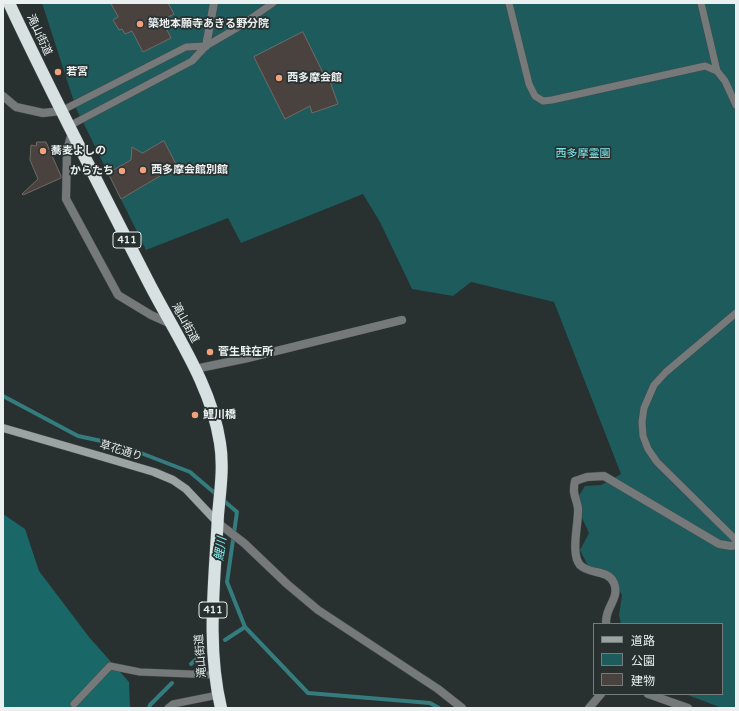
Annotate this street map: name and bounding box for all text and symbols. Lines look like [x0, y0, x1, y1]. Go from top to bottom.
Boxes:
street label: 滝山街道 [24, 12, 54, 58]
place label: 築地本願寺あきる野分院 [148, 17, 269, 31]
marker: 築地本願寺あきる野分院 [135, 19, 145, 29]
place label: 若宮 [66, 65, 88, 79]
marker: 若宮 [53, 67, 63, 77]
place label: 西多摩会館 [287, 71, 342, 85]
marker: 西多摩会館 [274, 73, 284, 83]
place label: 蕎麦よしの [51, 144, 106, 158]
marker: 蕎麦よしの [38, 146, 48, 156]
park label: 西多摩霊園 [556, 147, 610, 161]
place label: 西多摩会館別館 [151, 163, 228, 177]
place label: からたち [70, 164, 114, 178]
marker: 西多摩会館別館 [138, 165, 148, 175]
marker: からたち [117, 166, 127, 176]
road number: 411 [113, 232, 141, 248]
street label: 滝山街道 [169, 301, 201, 345]
place label: 菅生駐在所 [218, 345, 273, 359]
marker: 菅生駐在所 [205, 347, 215, 357]
place label: 鯉川橋 [203, 408, 236, 422]
marker: 鯉川橋 [190, 410, 200, 420]
street label: 草花通り [98, 438, 144, 464]
water label: 鯉川 [212, 536, 230, 562]
road number: 411 [199, 602, 227, 618]
legend [593, 623, 723, 695]
street label: 滝山街道 [193, 634, 209, 678]
text: 道路 [631, 634, 655, 648]
text: 公園 [631, 654, 655, 668]
text: 建物 [631, 674, 655, 688]

